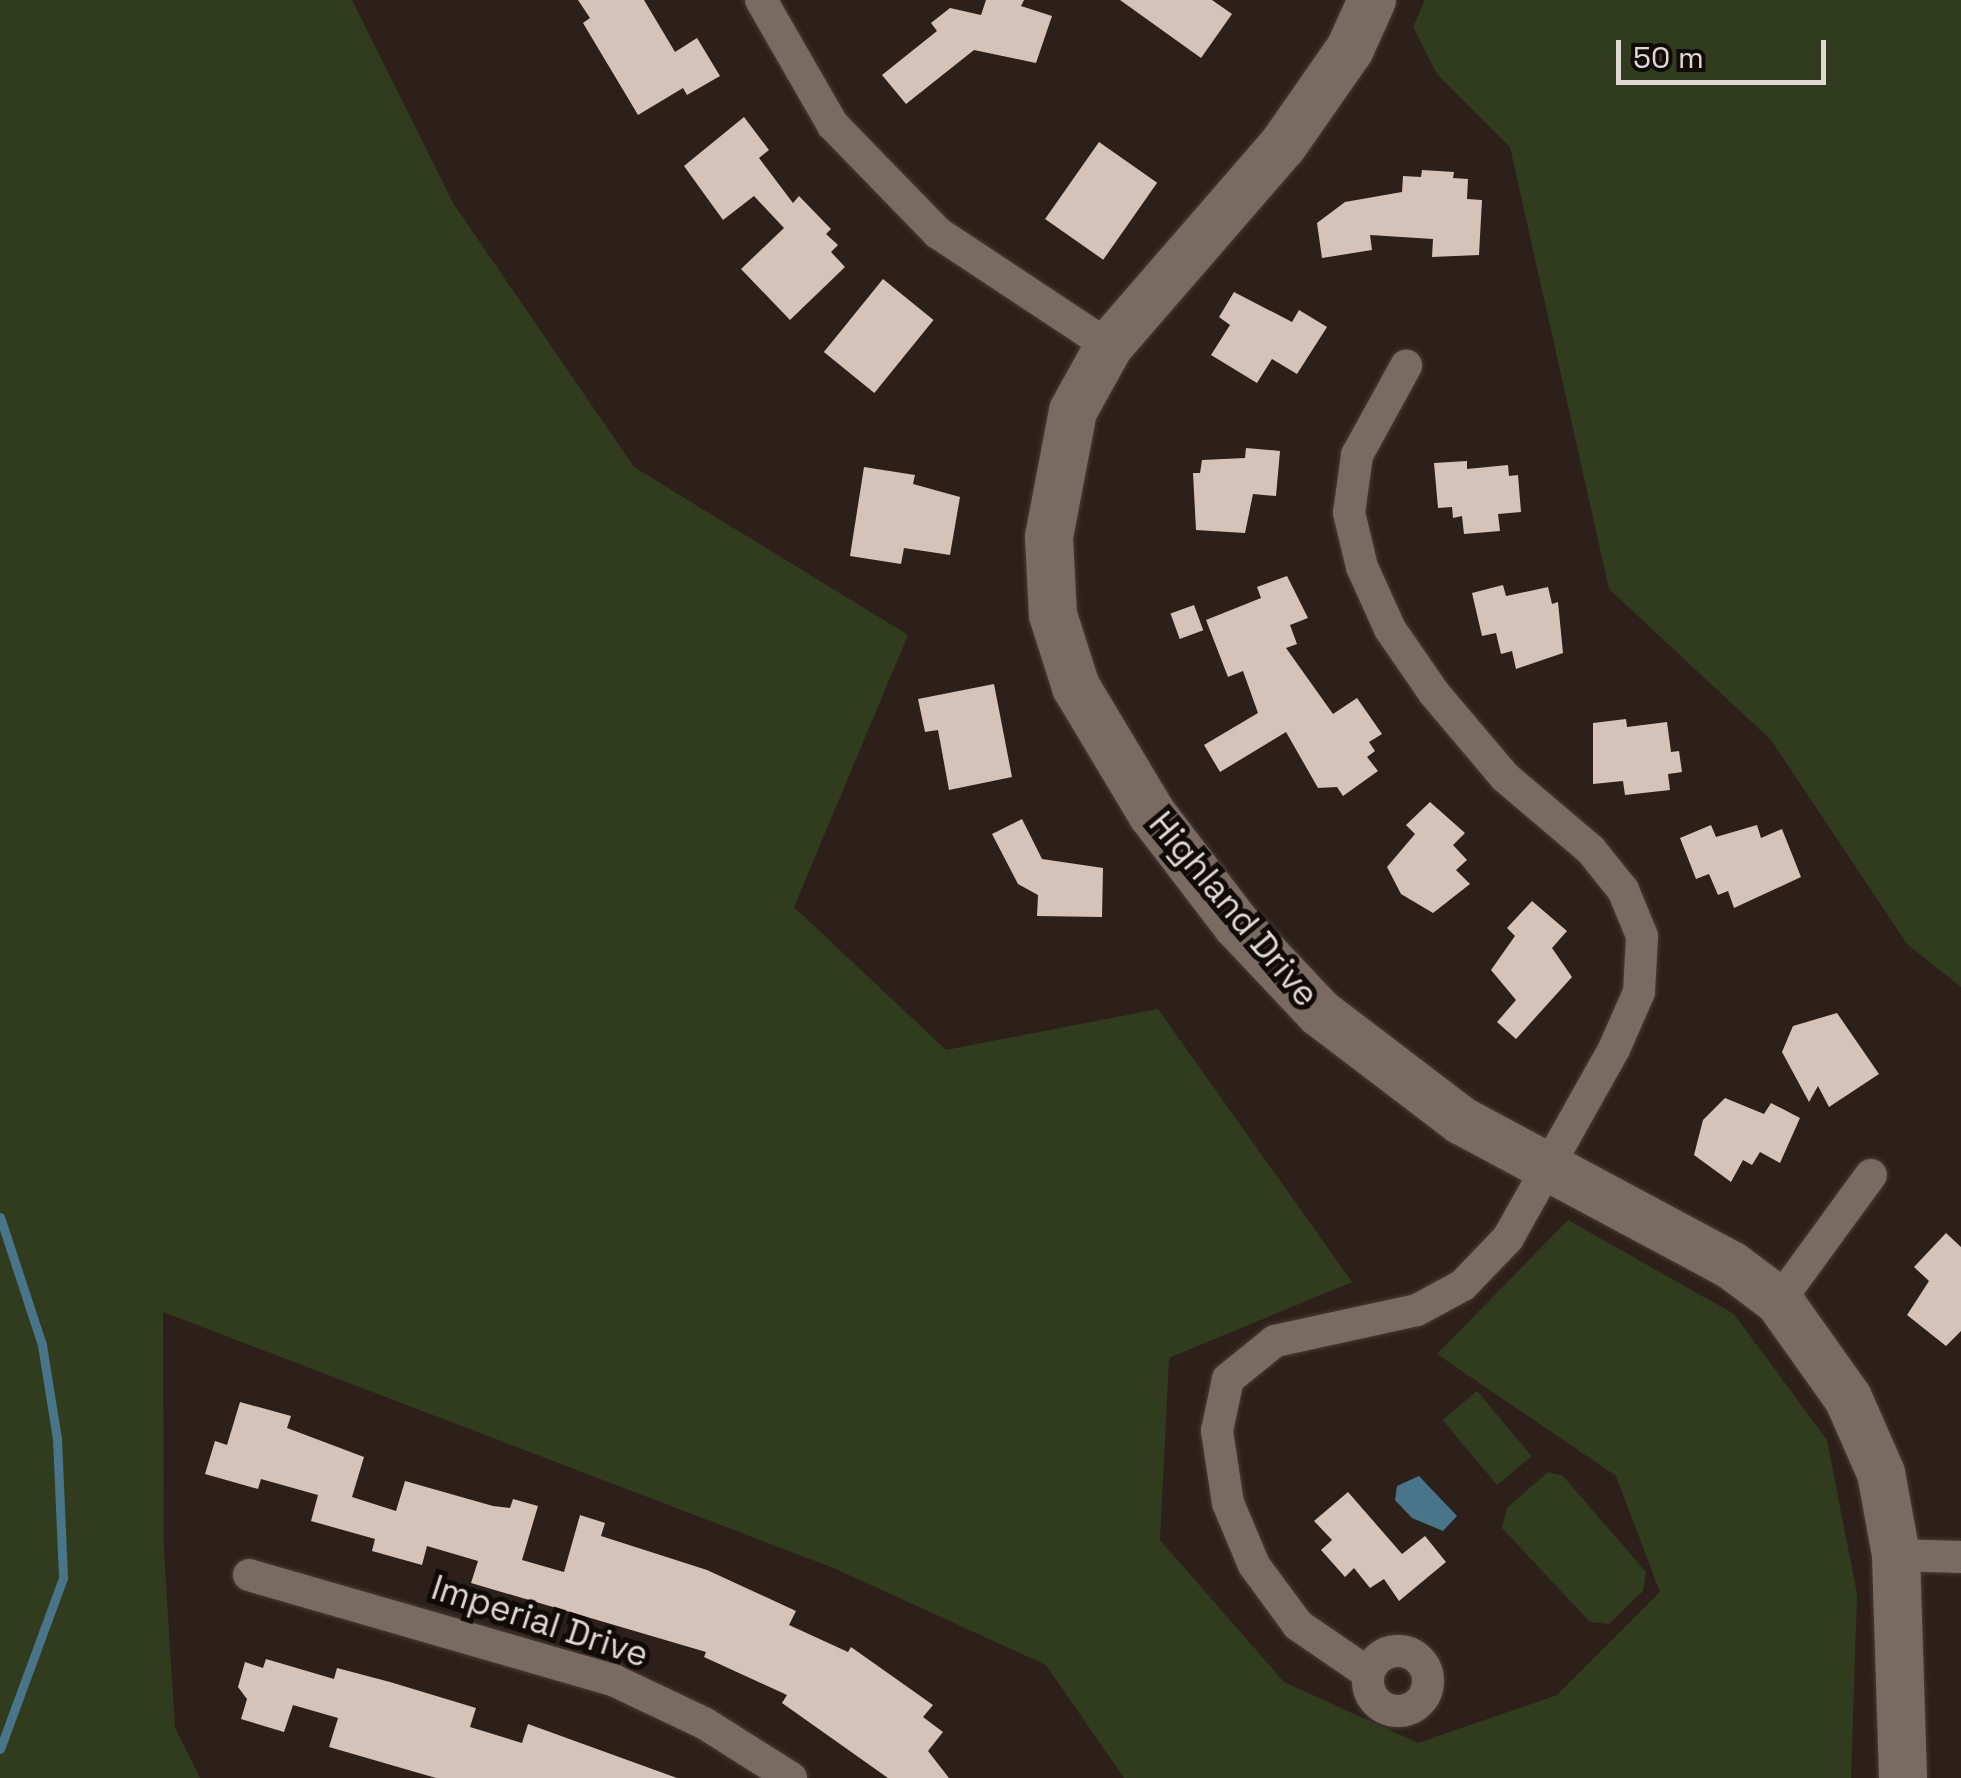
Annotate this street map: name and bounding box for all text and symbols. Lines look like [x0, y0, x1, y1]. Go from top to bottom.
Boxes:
scale bar [1621, 20, 1831, 82]
text: 50 m [1633, 38, 1704, 77]
street label: Highland Drive [1140, 803, 1328, 1015]
street label: Imperial Drive [426, 1566, 654, 1676]

